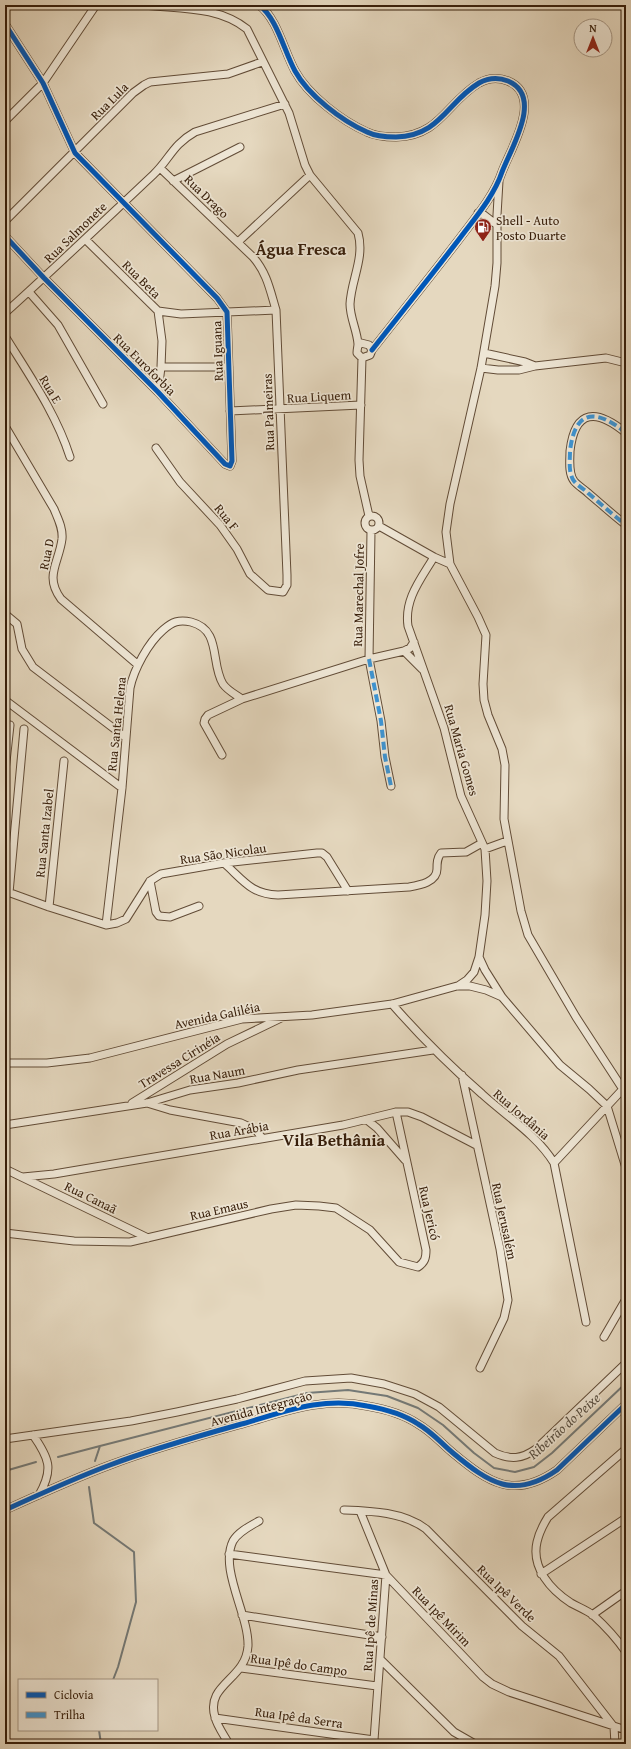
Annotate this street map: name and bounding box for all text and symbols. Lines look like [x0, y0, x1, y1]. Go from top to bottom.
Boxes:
north arrow [573, 18, 613, 58]
text: N [589, 20, 597, 36]
street label: Rua Lula [86, 78, 133, 125]
street label: Rua Drago [180, 170, 234, 223]
street label: Rua Salmonete [40, 197, 111, 267]
place label: Shell - Auto Posto Duarte [496, 211, 566, 245]
fuel station icon: Shell - Auto Posto Duarte [473, 217, 493, 242]
district label: Água Fresca [256, 236, 347, 261]
street label: Rua Beta [118, 256, 166, 304]
street label: Rua Iguana [207, 320, 228, 382]
street label: Rua Euroforbia [109, 329, 181, 401]
street label: Rua E [35, 371, 67, 407]
street label: Rua Palmeiras [258, 373, 279, 451]
street label: Rua Liquem [287, 385, 352, 408]
street label: Rua F [210, 500, 243, 535]
street label: Rua D [34, 537, 59, 571]
street label: Rua Marechal Jofre [348, 543, 369, 647]
street label: Rua Santa Helena [102, 675, 131, 772]
street label: Rua Maria Gomes [439, 702, 484, 798]
street label: Rua Santa Izabel [30, 787, 59, 878]
street label: Rua São Nicolau [179, 838, 267, 869]
street label: Avenida Galiléia [173, 997, 262, 1034]
street label: Travessa Cirinéia [135, 1027, 224, 1093]
street label: Rua Naum [188, 1060, 247, 1089]
street label: Rua Jordânia [489, 1084, 555, 1145]
street label: Rua Arábia [208, 1116, 271, 1145]
district label: Vila Bethânia [283, 1127, 386, 1152]
street label: Rua Canaã [61, 1177, 121, 1219]
street label: Rua Jerusalém [487, 1181, 522, 1261]
street label: Rua Jericó [414, 1184, 445, 1242]
street label: Rua Emaus [188, 1194, 250, 1225]
street label: Avenida Integração [208, 1386, 315, 1431]
water label: Ribeirão do Peixe [523, 1388, 605, 1465]
street label: Rua Ipê Verde [473, 1560, 540, 1626]
street label: Rua Ipê de Minas [358, 1578, 383, 1672]
street label: Rua Ipê Mirim [408, 1582, 476, 1651]
street label: Rua Ipê do Campo [249, 1648, 349, 1681]
legend [18, 1679, 158, 1731]
text: Ciclovia [54, 1686, 94, 1703]
street label: Rua Ipê da Serra [254, 1702, 345, 1733]
text: Trilha [54, 1706, 85, 1723]

